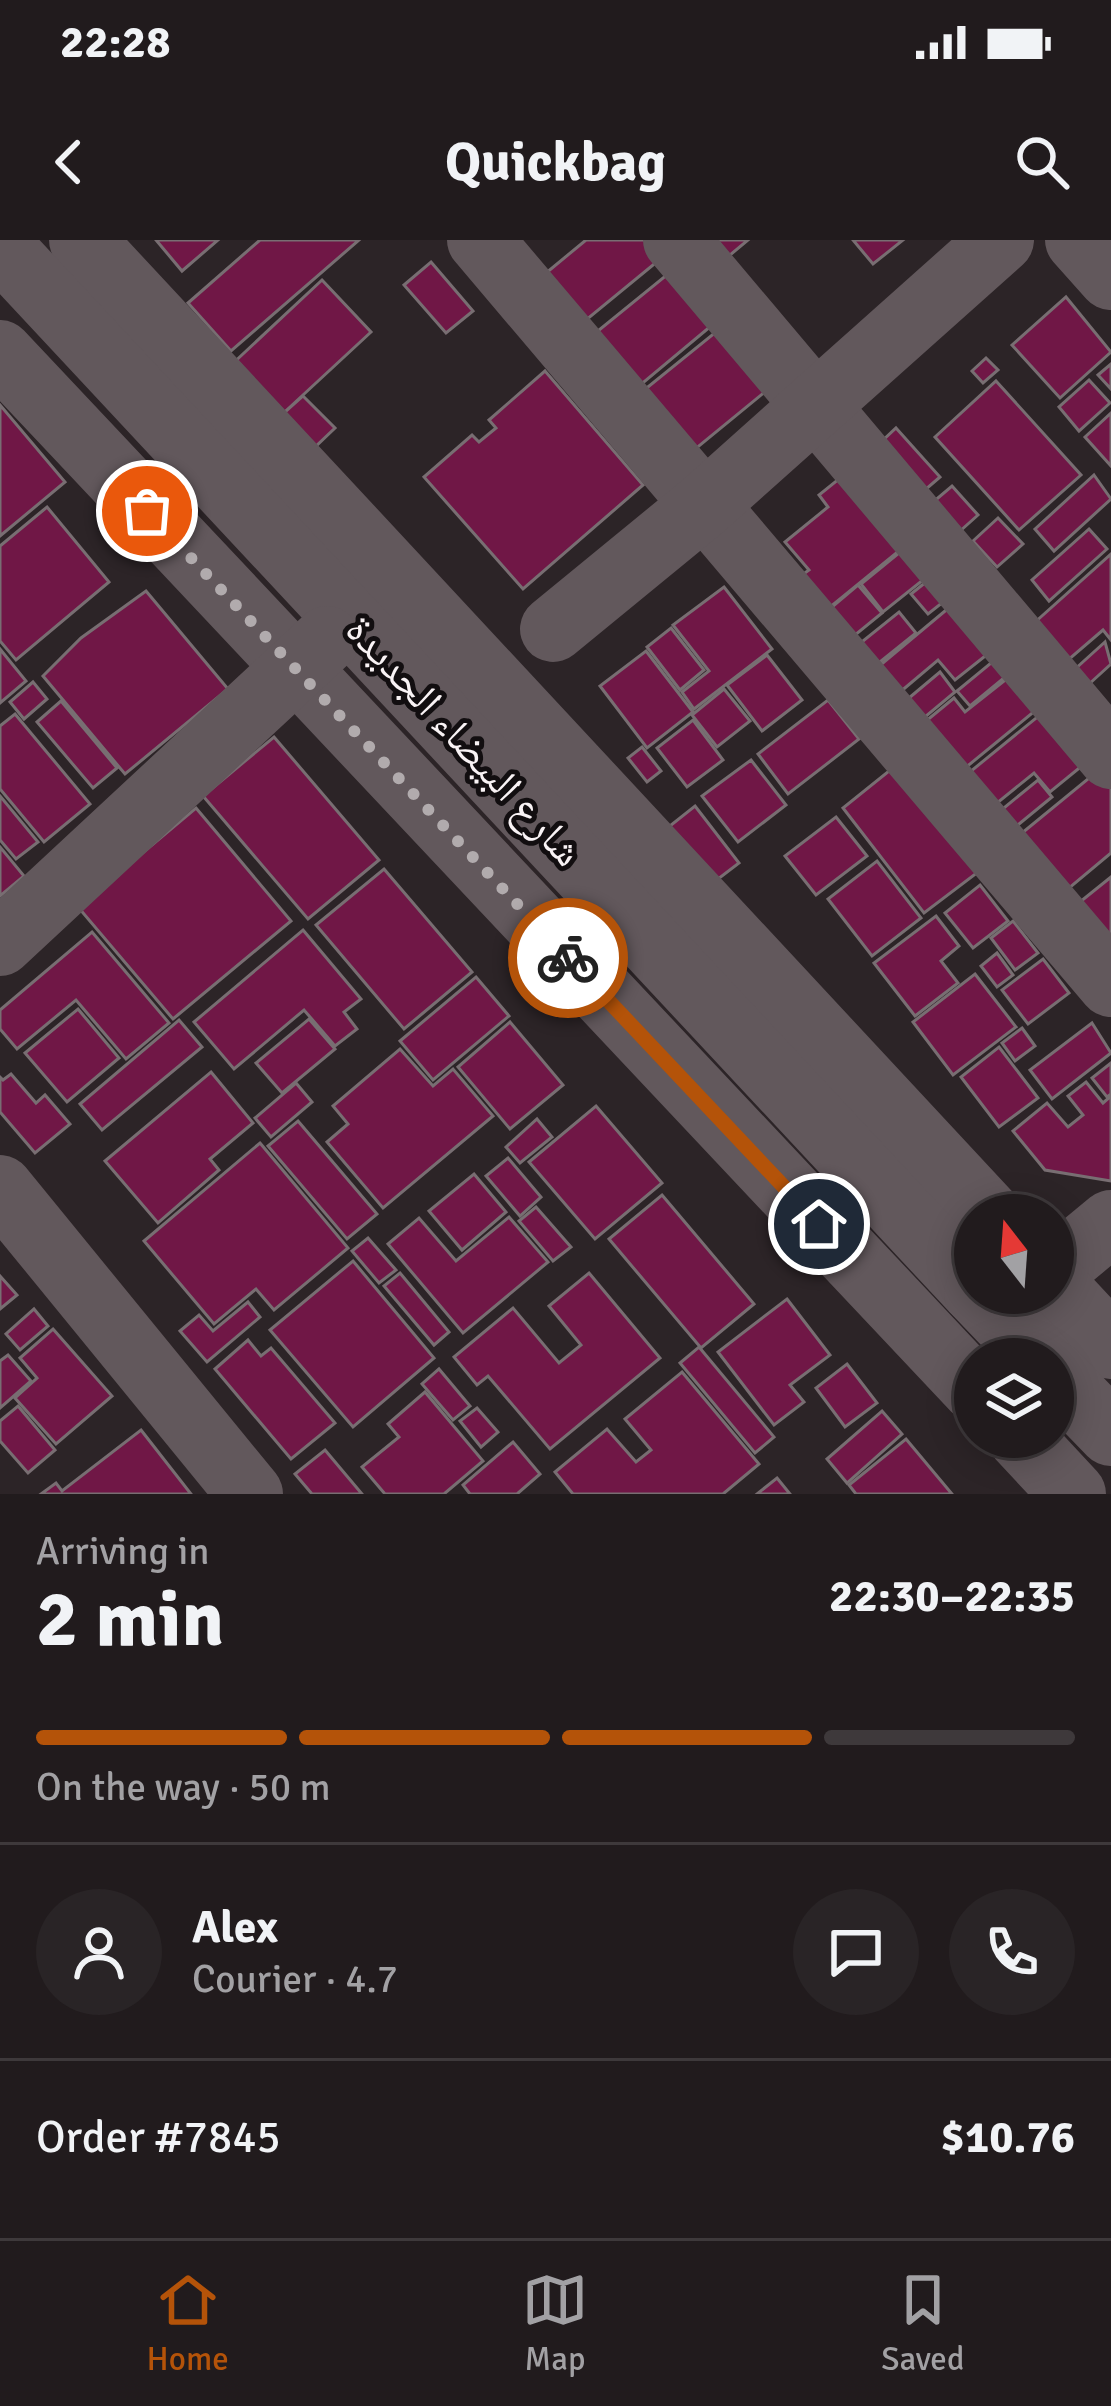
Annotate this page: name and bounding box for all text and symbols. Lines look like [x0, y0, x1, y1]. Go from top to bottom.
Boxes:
text: 22:28 [60, 15, 170, 70]
icon: back [36, 129, 102, 195]
text: Quickbag [445, 129, 666, 196]
icon: search [1009, 129, 1075, 195]
pin [96, 460, 198, 562]
icon: bag [114, 478, 180, 544]
street label: شارع البيضاء الجديدة [335, 605, 593, 877]
courier [508, 898, 628, 1018]
icon: bike [535, 925, 601, 991]
pin [768, 1173, 870, 1275]
icon: home [786, 1191, 852, 1257]
north arrow [954, 1194, 1074, 1314]
map controls [954, 1194, 1074, 1458]
button: layers [954, 1338, 1074, 1458]
text: Arriving in [36, 1527, 210, 1575]
text: 22:30–22:35 [829, 1569, 1075, 1624]
text: 2 min [36, 1572, 224, 1668]
text: On the way · 50 m [36, 1763, 331, 1811]
button: person [36, 1889, 162, 2015]
button: chat [793, 1889, 919, 2015]
button: phone [949, 1889, 1075, 2015]
text: Alex [192, 1900, 278, 1955]
text: Courier · 4.7 [192, 1955, 398, 2003]
text: Order #7845 [36, 2110, 281, 2165]
text: $10.76 [941, 2110, 1075, 2165]
tab: Home [147, 2267, 229, 2380]
tab: Map [522, 2267, 588, 2380]
tab: Saved [881, 2267, 964, 2380]

